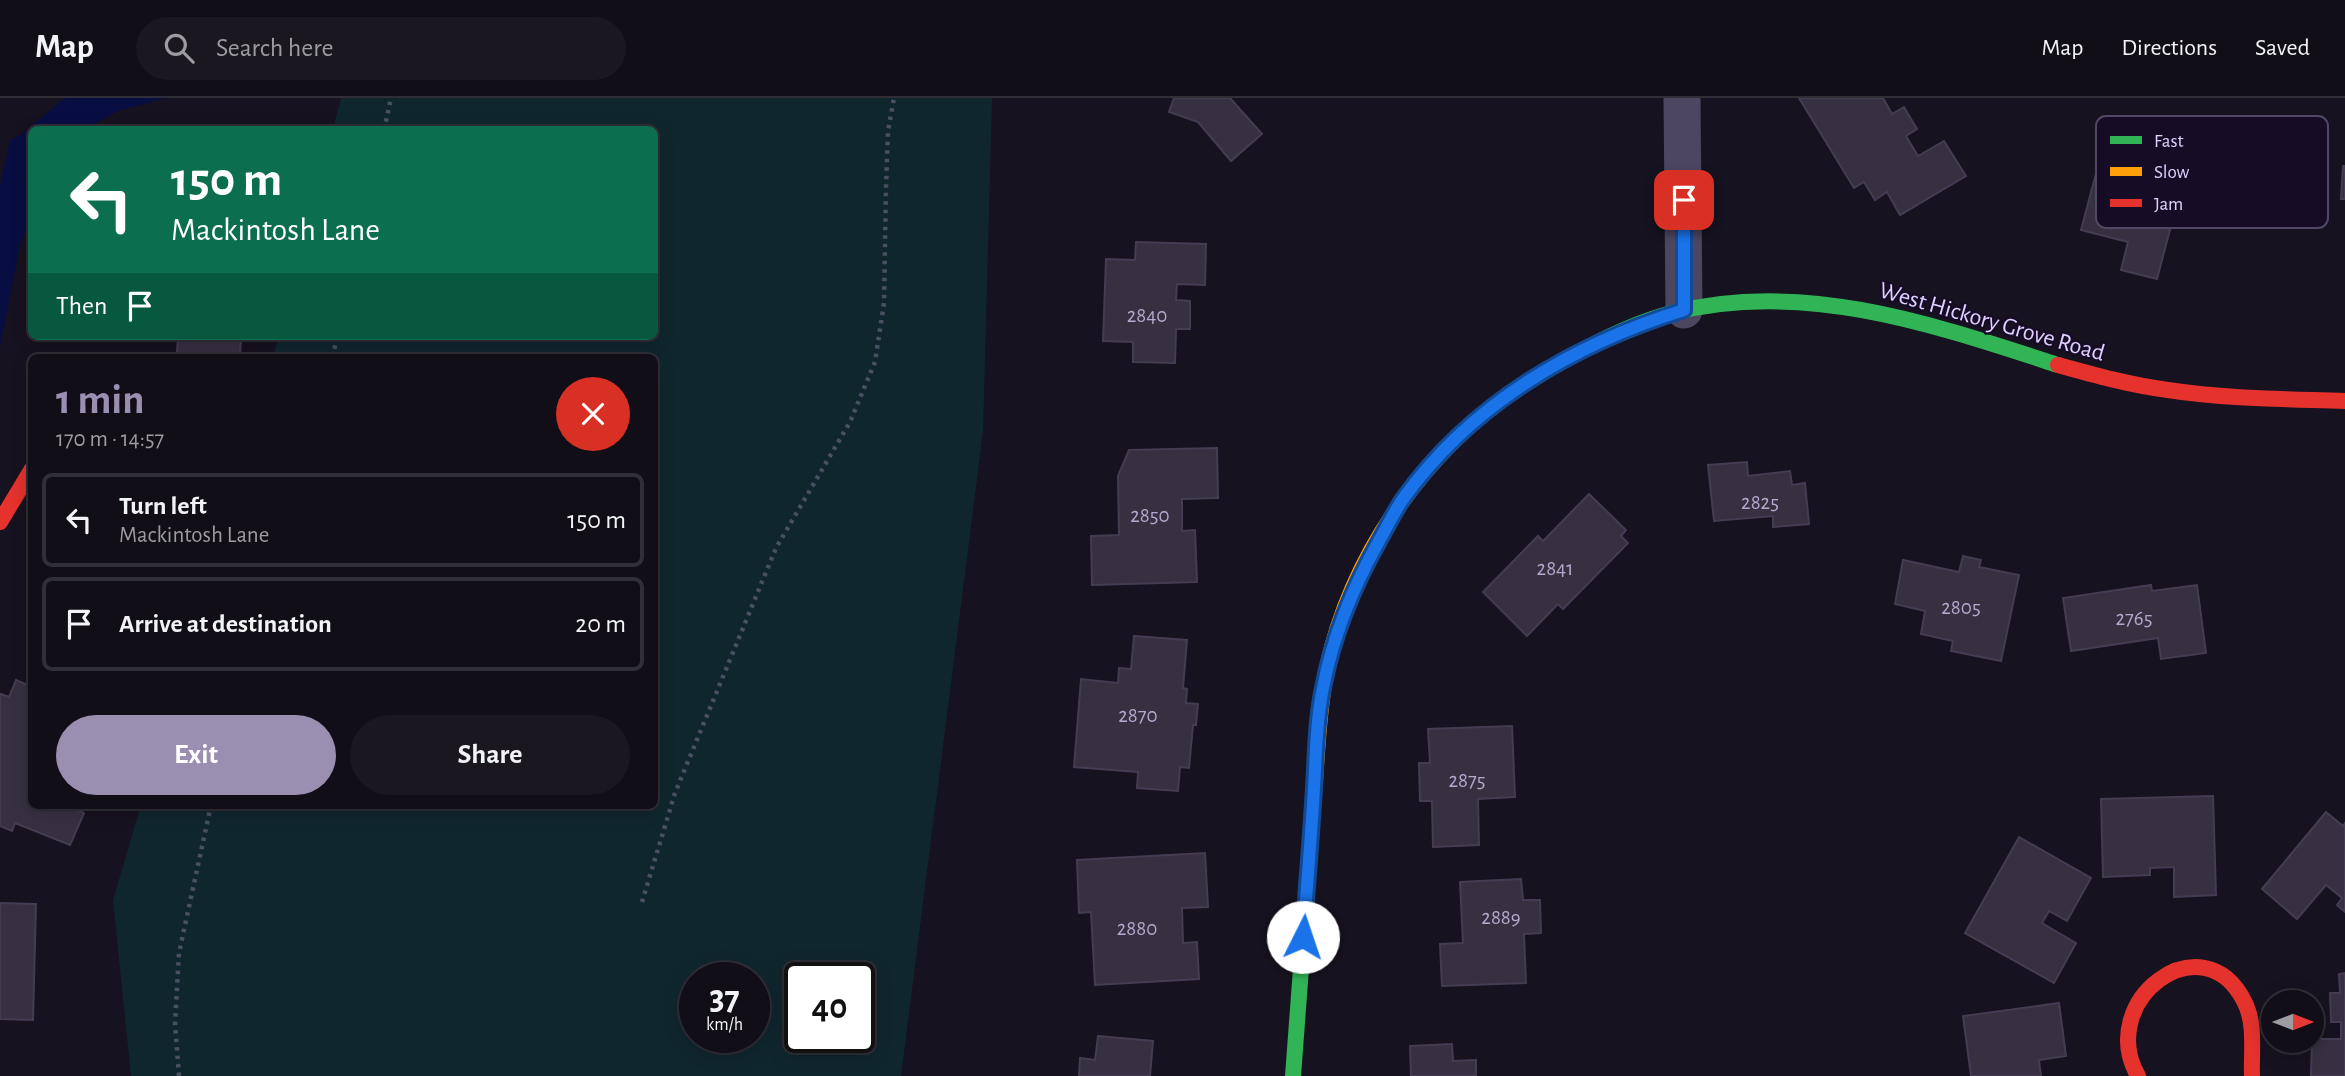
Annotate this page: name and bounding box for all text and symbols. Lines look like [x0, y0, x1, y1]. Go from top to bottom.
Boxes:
search box [136, 17, 626, 80]
icon: search [160, 29, 198, 67]
text: Map [35, 31, 94, 64]
text: Search here [216, 35, 334, 61]
text: Map [2041, 36, 2083, 60]
text: Directions [2121, 36, 2217, 60]
text: Saved [2255, 36, 2310, 60]
legend [2096, 116, 2328, 228]
text: Fast [2154, 132, 2184, 151]
icon: left [56, 154, 147, 245]
text: 150 m [171, 156, 282, 205]
text: Slow [2154, 163, 2190, 182]
pin [1654, 170, 1714, 230]
icon: arrive [1665, 181, 1703, 219]
text: Jam [2154, 195, 2183, 214]
text: Mackintosh Lane [171, 214, 380, 246]
street label: West Hickory Grove Road [1876, 278, 2108, 366]
icon: arrive [121, 287, 159, 325]
text: Then [56, 293, 107, 319]
house number: 2840 [1127, 305, 1167, 326]
button: close [556, 377, 630, 451]
text: 1 min [56, 379, 145, 421]
text: 170 m · 14:57 [56, 428, 164, 451]
house number: 2825 [1741, 492, 1779, 513]
text: Turn left [119, 493, 207, 519]
icon: left [60, 501, 98, 539]
house number: 2850 [1130, 505, 1170, 526]
text: 150 m [567, 507, 626, 533]
text: Mackintosh Lane [119, 524, 269, 547]
house number: 2841 [1537, 558, 1573, 579]
house number: 2805 [1941, 597, 1981, 618]
icon: arrive [60, 605, 98, 643]
house number: 2765 [2116, 608, 2152, 629]
text: Arrive at destination [119, 611, 332, 637]
text: 20 m [575, 611, 626, 637]
house number: 2870 [1118, 705, 1158, 726]
button: Exit [56, 715, 336, 795]
button: Share [350, 715, 630, 795]
house number: 2875 [1448, 770, 1486, 791]
position arrow [1266, 900, 1340, 974]
house number: 2889 [1481, 907, 1521, 928]
house number: 2880 [1117, 918, 1157, 939]
speed limit sign: 40 [784, 962, 875, 1053]
text: 37 [709, 981, 740, 1016]
north arrow [2261, 990, 2324, 1054]
map controls [2261, 990, 2324, 1053]
text: km/h [706, 1016, 743, 1034]

